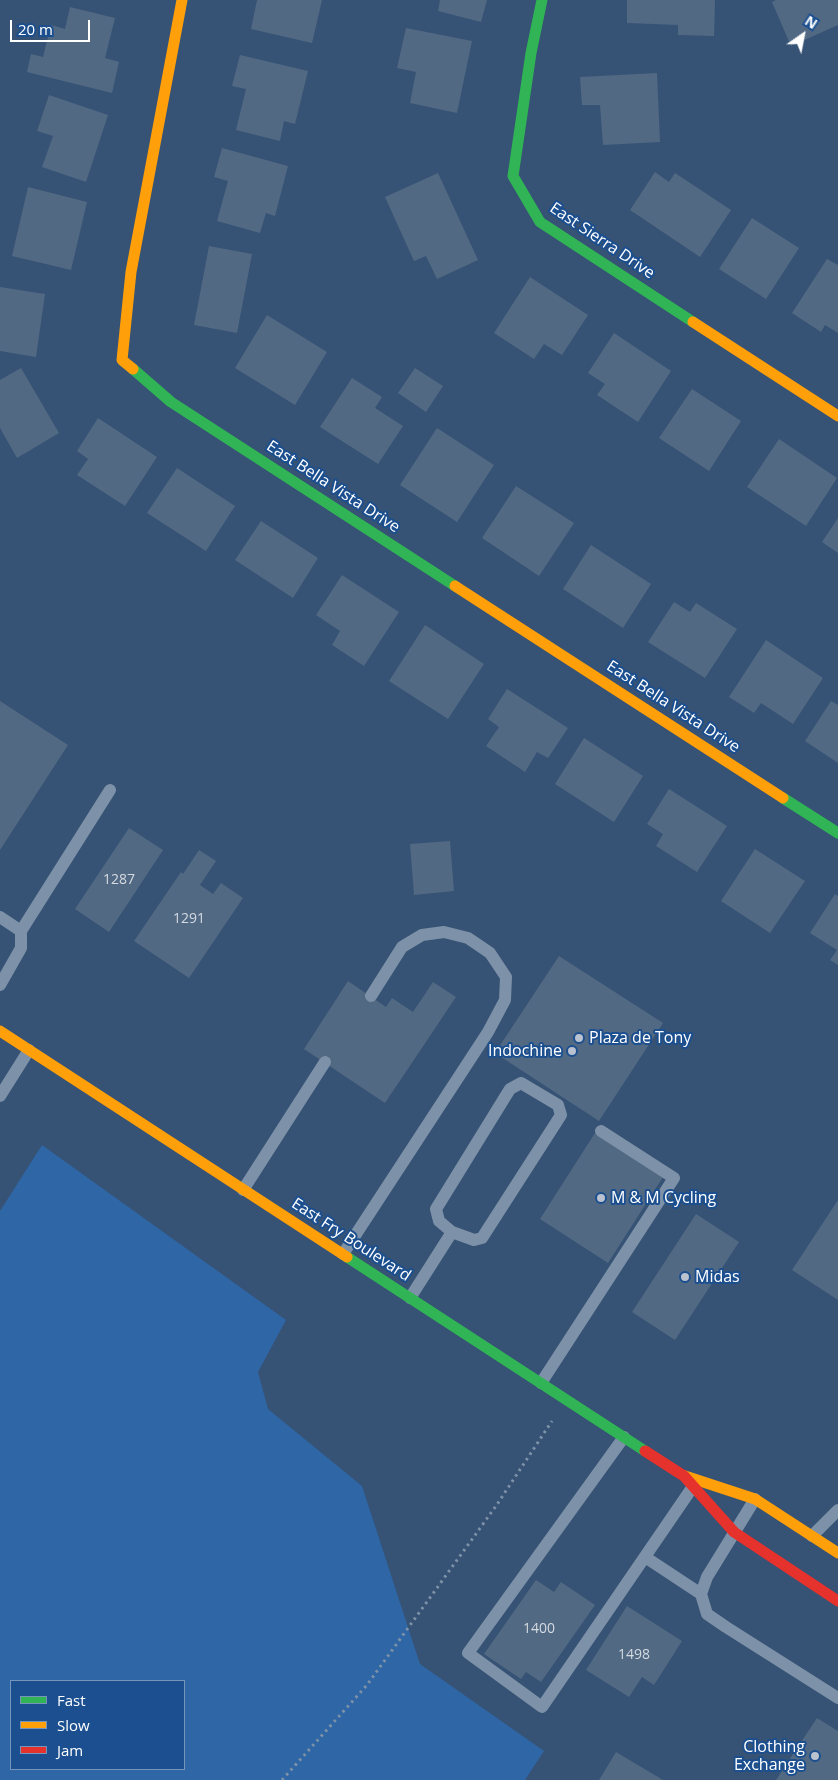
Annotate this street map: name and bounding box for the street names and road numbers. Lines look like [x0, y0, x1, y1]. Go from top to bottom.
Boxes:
street label: East Sierra Drive [546, 199, 658, 283]
street label: East Bella Vista Drive [263, 437, 403, 537]
street label: East Bella Vista Drive [603, 657, 743, 757]
street label: East Fry Boulevard [288, 1194, 414, 1286]

